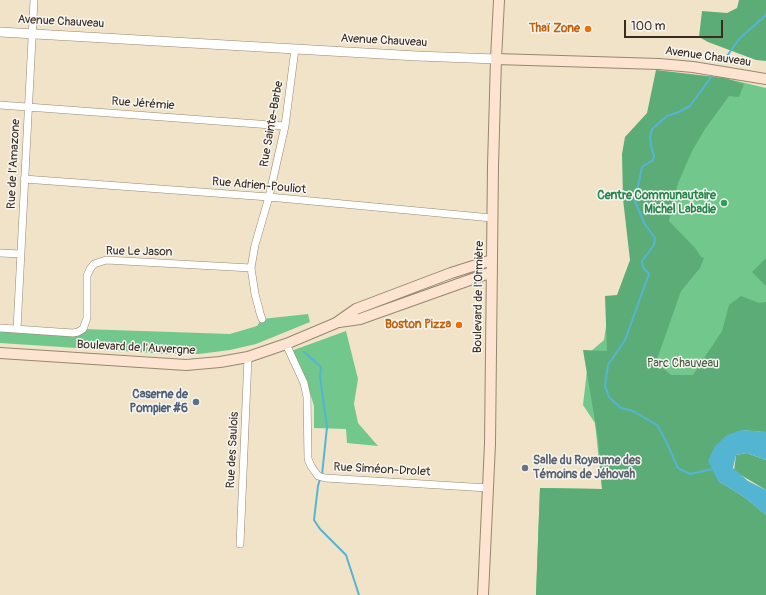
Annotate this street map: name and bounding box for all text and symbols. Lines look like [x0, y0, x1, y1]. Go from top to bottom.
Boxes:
scale bar [626, 12, 725, 38]
street label: Avenue Chauveau [17, 13, 105, 31]
text: 100 m [631, 19, 665, 34]
place label: Thaï Zone [529, 22, 580, 36]
marker: Thaï Zone [583, 24, 593, 34]
street label: Avenue Chauveau [340, 32, 428, 50]
street label: Avenue Chauveau [664, 44, 752, 70]
street label: Rue Sainte-Barbe [257, 80, 287, 168]
street label: Rue Jérémie [111, 95, 175, 113]
street label: Rue de l'Amazone [4, 119, 24, 209]
street label: Rue Adrien-Pouliot [211, 175, 307, 197]
place label: Centre Communautaire Michel Labadie [597, 189, 716, 217]
marker: Centre Communautaire Michel Labadie [719, 198, 729, 208]
street label: Boulevard de l'Ormière [471, 241, 487, 353]
street label: Rue Le Jason [106, 244, 172, 260]
place label: Boston Pizza [385, 318, 451, 332]
marker: Boston Pizza [454, 320, 464, 330]
street label: Boulevard de l'Auvergne [76, 338, 196, 358]
park label: Parc Chauveau [647, 357, 719, 371]
place label: Caserne de Pompier #6 [130, 388, 188, 416]
marker: Caserne de Pompier #6 [191, 397, 201, 407]
street label: Rue des Saulois [224, 411, 242, 489]
place label: Salle du Royaume des Témoins de Jéhovah [533, 454, 640, 482]
street label: Rue Siméon-Drolet [333, 460, 431, 480]
marker: Salle du Royaume des Témoins de Jéhovah [520, 463, 530, 473]

